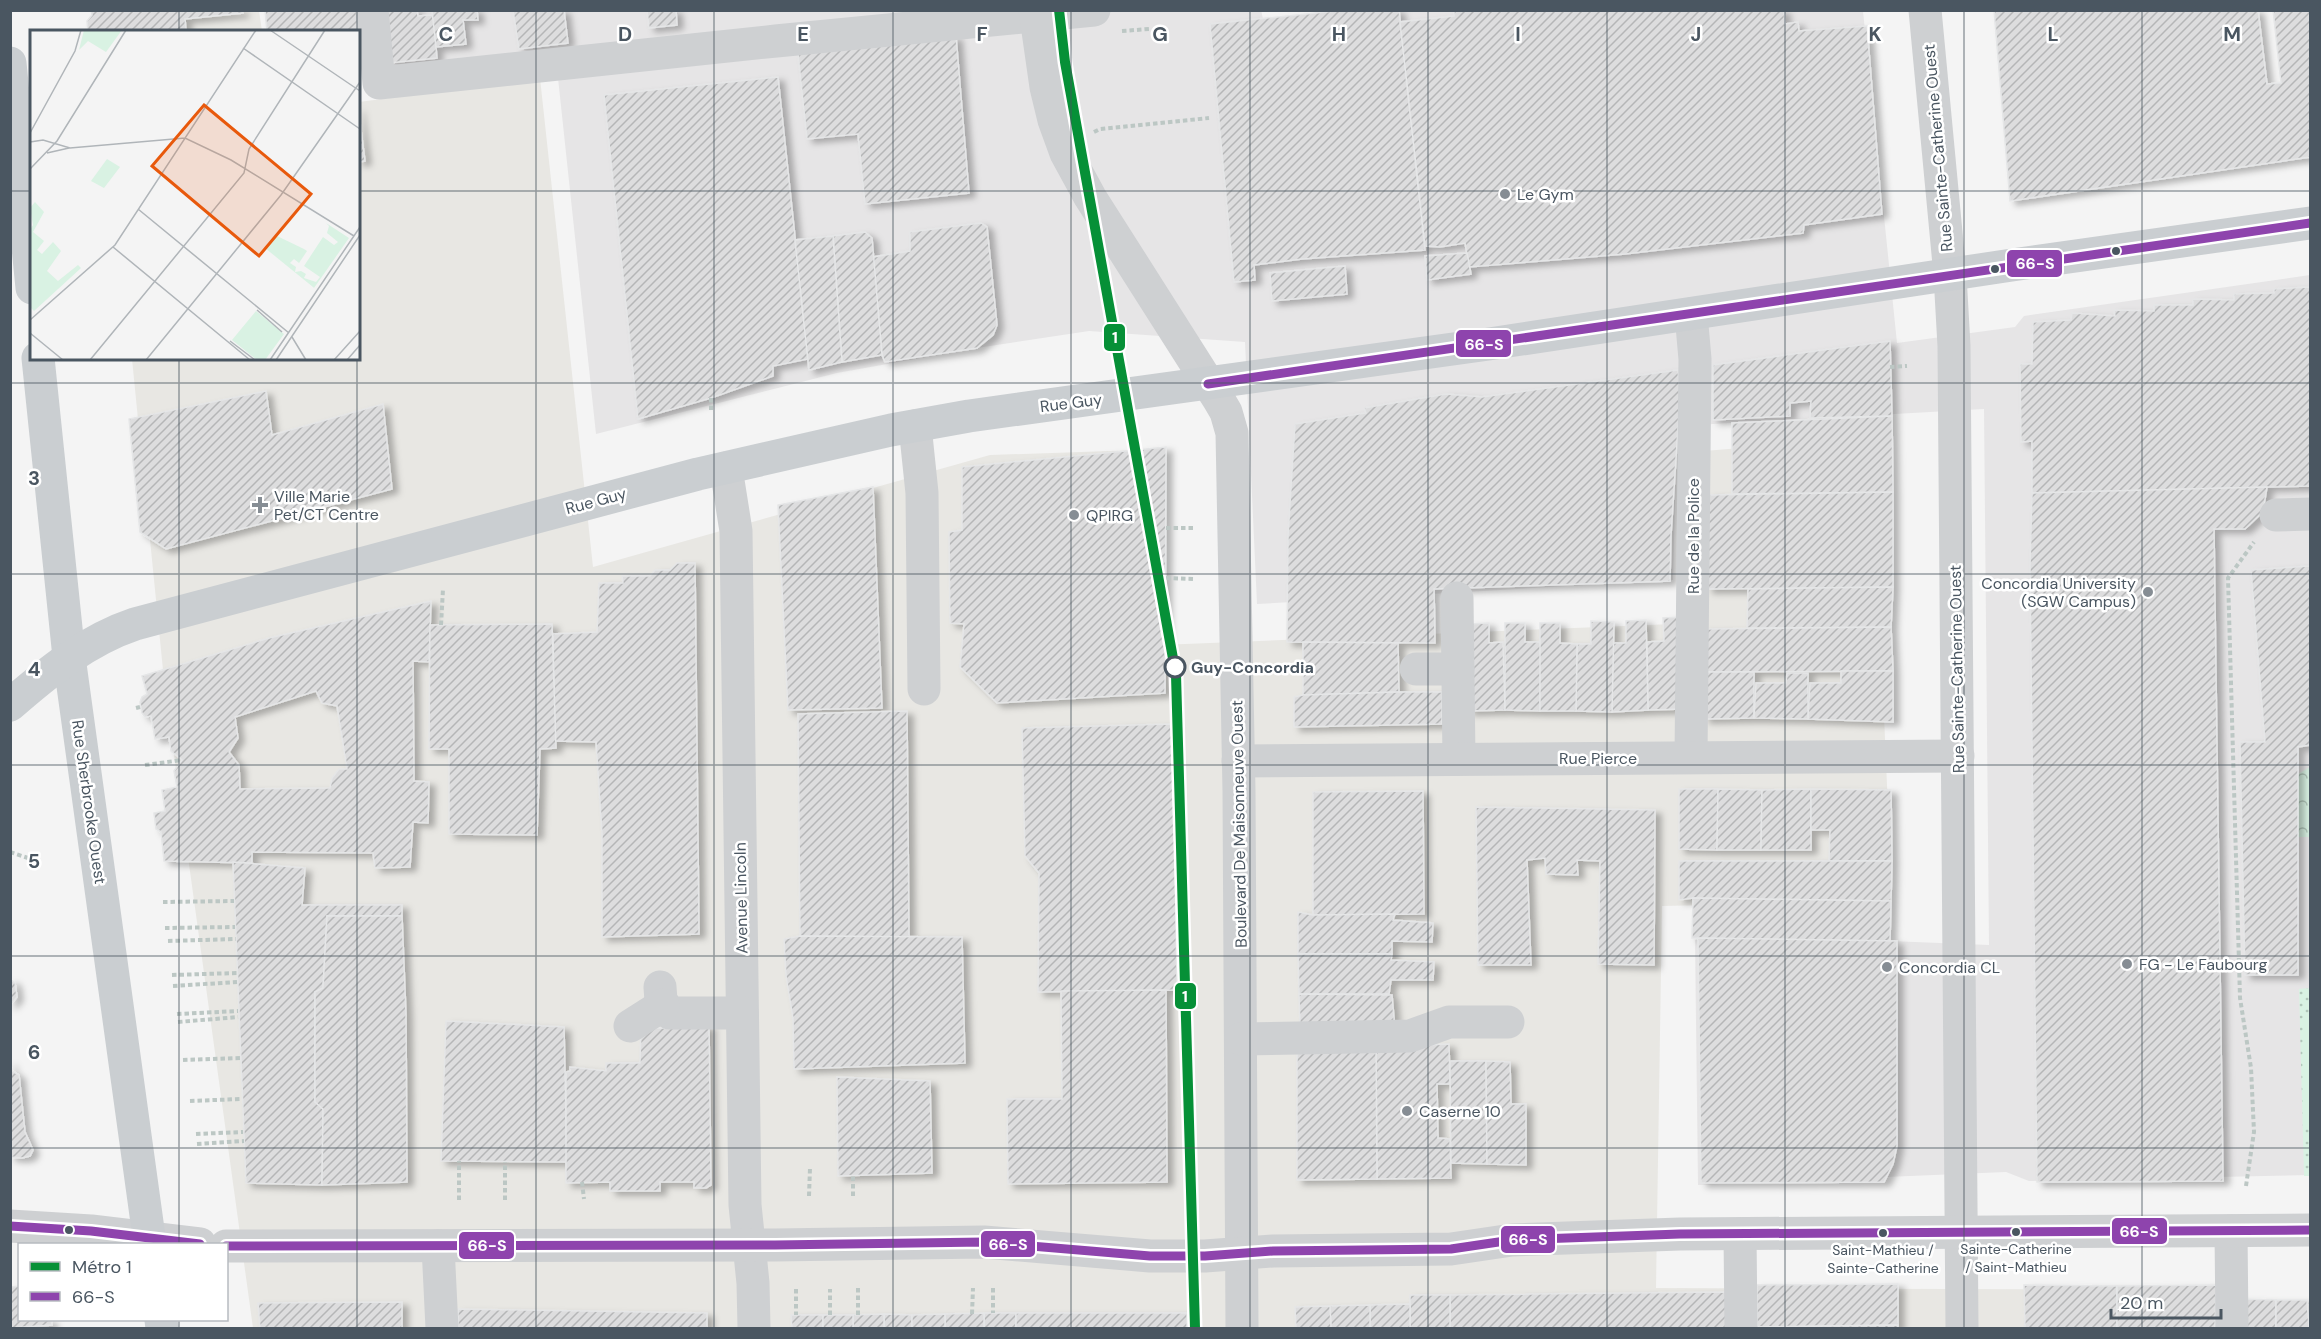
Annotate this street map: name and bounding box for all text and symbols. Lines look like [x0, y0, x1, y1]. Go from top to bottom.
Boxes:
text: C [439, 21, 453, 47]
text: D [618, 21, 632, 47]
text: E [797, 21, 809, 47]
text: F [976, 21, 988, 47]
text: G [1152, 21, 1168, 47]
text: H [1332, 21, 1346, 47]
text: I [1515, 21, 1521, 47]
text: J [1691, 21, 1701, 47]
text: K [1868, 21, 1882, 47]
text: L [2047, 21, 2059, 47]
text: M [2223, 21, 2241, 47]
inset map [30, 30, 360, 360]
street label: Rue Sainte-Catherine Ouest [1918, 43, 1958, 253]
place label: Le Gym [1517, 184, 1574, 205]
marker: Le Gym [1498, 187, 1512, 201]
unlabelled marker [2110, 245, 2122, 257]
line badge: 66-S [2006, 249, 2063, 278]
text: 66-S [2015, 253, 2055, 274]
unlabelled marker [1989, 263, 2001, 275]
line badge: 1 [1103, 323, 1126, 352]
text: 1 [1112, 327, 1118, 348]
line badge: 66-S [1455, 329, 1512, 358]
text: 66-S [1464, 334, 1504, 355]
street label: Rue Guy [1039, 389, 1103, 417]
text: 3 [28, 465, 40, 491]
street label: Rue de la Police [1683, 478, 1704, 594]
street label: Rue Guy [563, 483, 629, 519]
place label: Ville Marie Pet/CT Centre [274, 486, 379, 525]
marker: Ville Marie Pet/CT Centre [251, 496, 269, 514]
place label: QPIRG [1086, 505, 1133, 526]
marker: QPIRG [1067, 508, 1081, 522]
street label: Rue Sainte-Catherine Ouest [1945, 565, 1969, 773]
place label: Concordia University (SGW Campus) [1981, 573, 2136, 612]
marker: Concordia University (SGW Campus) [2141, 585, 2155, 599]
text: 4 [28, 656, 41, 682]
marker: Guy-Concordia [1164, 656, 1186, 678]
place label: Guy-Concordia [1191, 657, 1314, 678]
street label: Boulevard De Maisonneuve Ouest [1226, 700, 1252, 948]
street label: Rue Sherbrooke Ouest [67, 719, 111, 885]
street label: Rue Pierce [1559, 748, 1637, 769]
street label: Avenue Lincoln [730, 842, 752, 954]
text: 5 [28, 848, 40, 874]
place label: FG - Le Faubourg [2139, 954, 2268, 975]
place label: Concordia CL [1899, 957, 2000, 978]
marker: FG - Le Faubourg [2120, 957, 2134, 971]
marker: Concordia CL [1880, 960, 1894, 974]
line badge: 1 [1174, 982, 1197, 1010]
text: 1 [1182, 986, 1188, 1007]
text: 6 [28, 1039, 40, 1065]
place label: Caserne 10 [1419, 1101, 1501, 1122]
marker: Caserne 10 [1400, 1104, 1414, 1118]
line badge: 66-S [2111, 1217, 2168, 1245]
text: 66-S [2119, 1221, 2159, 1242]
unlabelled marker [63, 1224, 75, 1236]
line badge: 66-S [1500, 1225, 1556, 1254]
marker: Sainte-Catherine / Saint-Mathieu [2010, 1226, 2022, 1238]
marker: Saint-Mathieu / Sainte-Catherine [1877, 1227, 1889, 1239]
text: 66-S [1508, 1229, 1548, 1250]
line badge: 66-S [980, 1230, 1036, 1258]
line badge: 66-S [458, 1231, 515, 1260]
text: 66-S [988, 1234, 1028, 1255]
text: 66-S [467, 1235, 507, 1256]
place label: Sainte-Catherine / Saint-Mathieu [1960, 1240, 2072, 1276]
place label: Saint-Mathieu / Sainte-Catherine [1827, 1241, 1939, 1277]
legend [18, 1243, 228, 1321]
text: Métro 1 [72, 1255, 132, 1279]
scale bar [2111, 1282, 2220, 1320]
text: 66-S [72, 1285, 115, 1309]
text: 20 m [2120, 1291, 2163, 1315]

